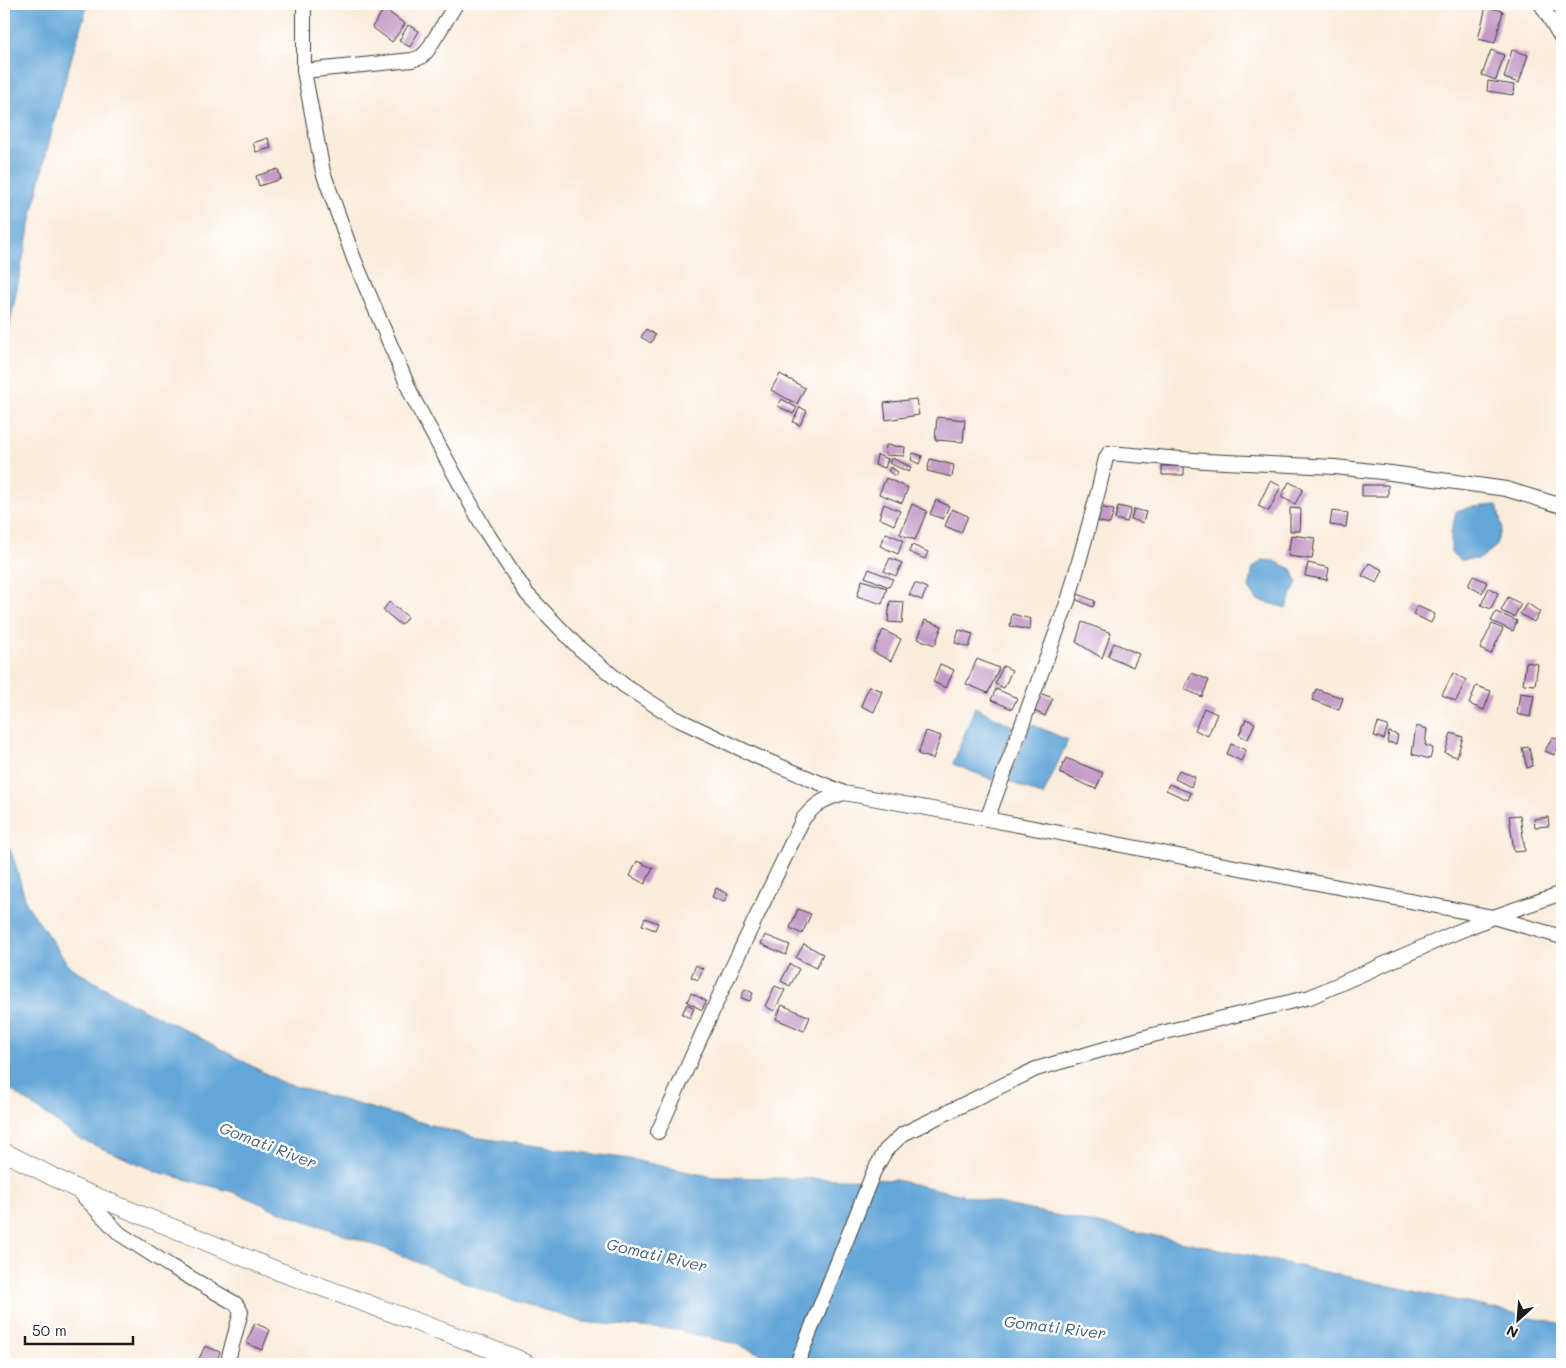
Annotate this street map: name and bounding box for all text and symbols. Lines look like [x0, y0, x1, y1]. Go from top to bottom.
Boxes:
water label: Gomati River [216, 1116, 320, 1173]
water label: Gomati River [605, 1233, 710, 1276]
north arrow [1494, 1296, 1544, 1346]
water label: Gomati River [1003, 1310, 1107, 1343]
scale bar [25, 1313, 132, 1345]
text: 50 m [32, 1320, 67, 1340]
text: N [1503, 1321, 1521, 1343]

